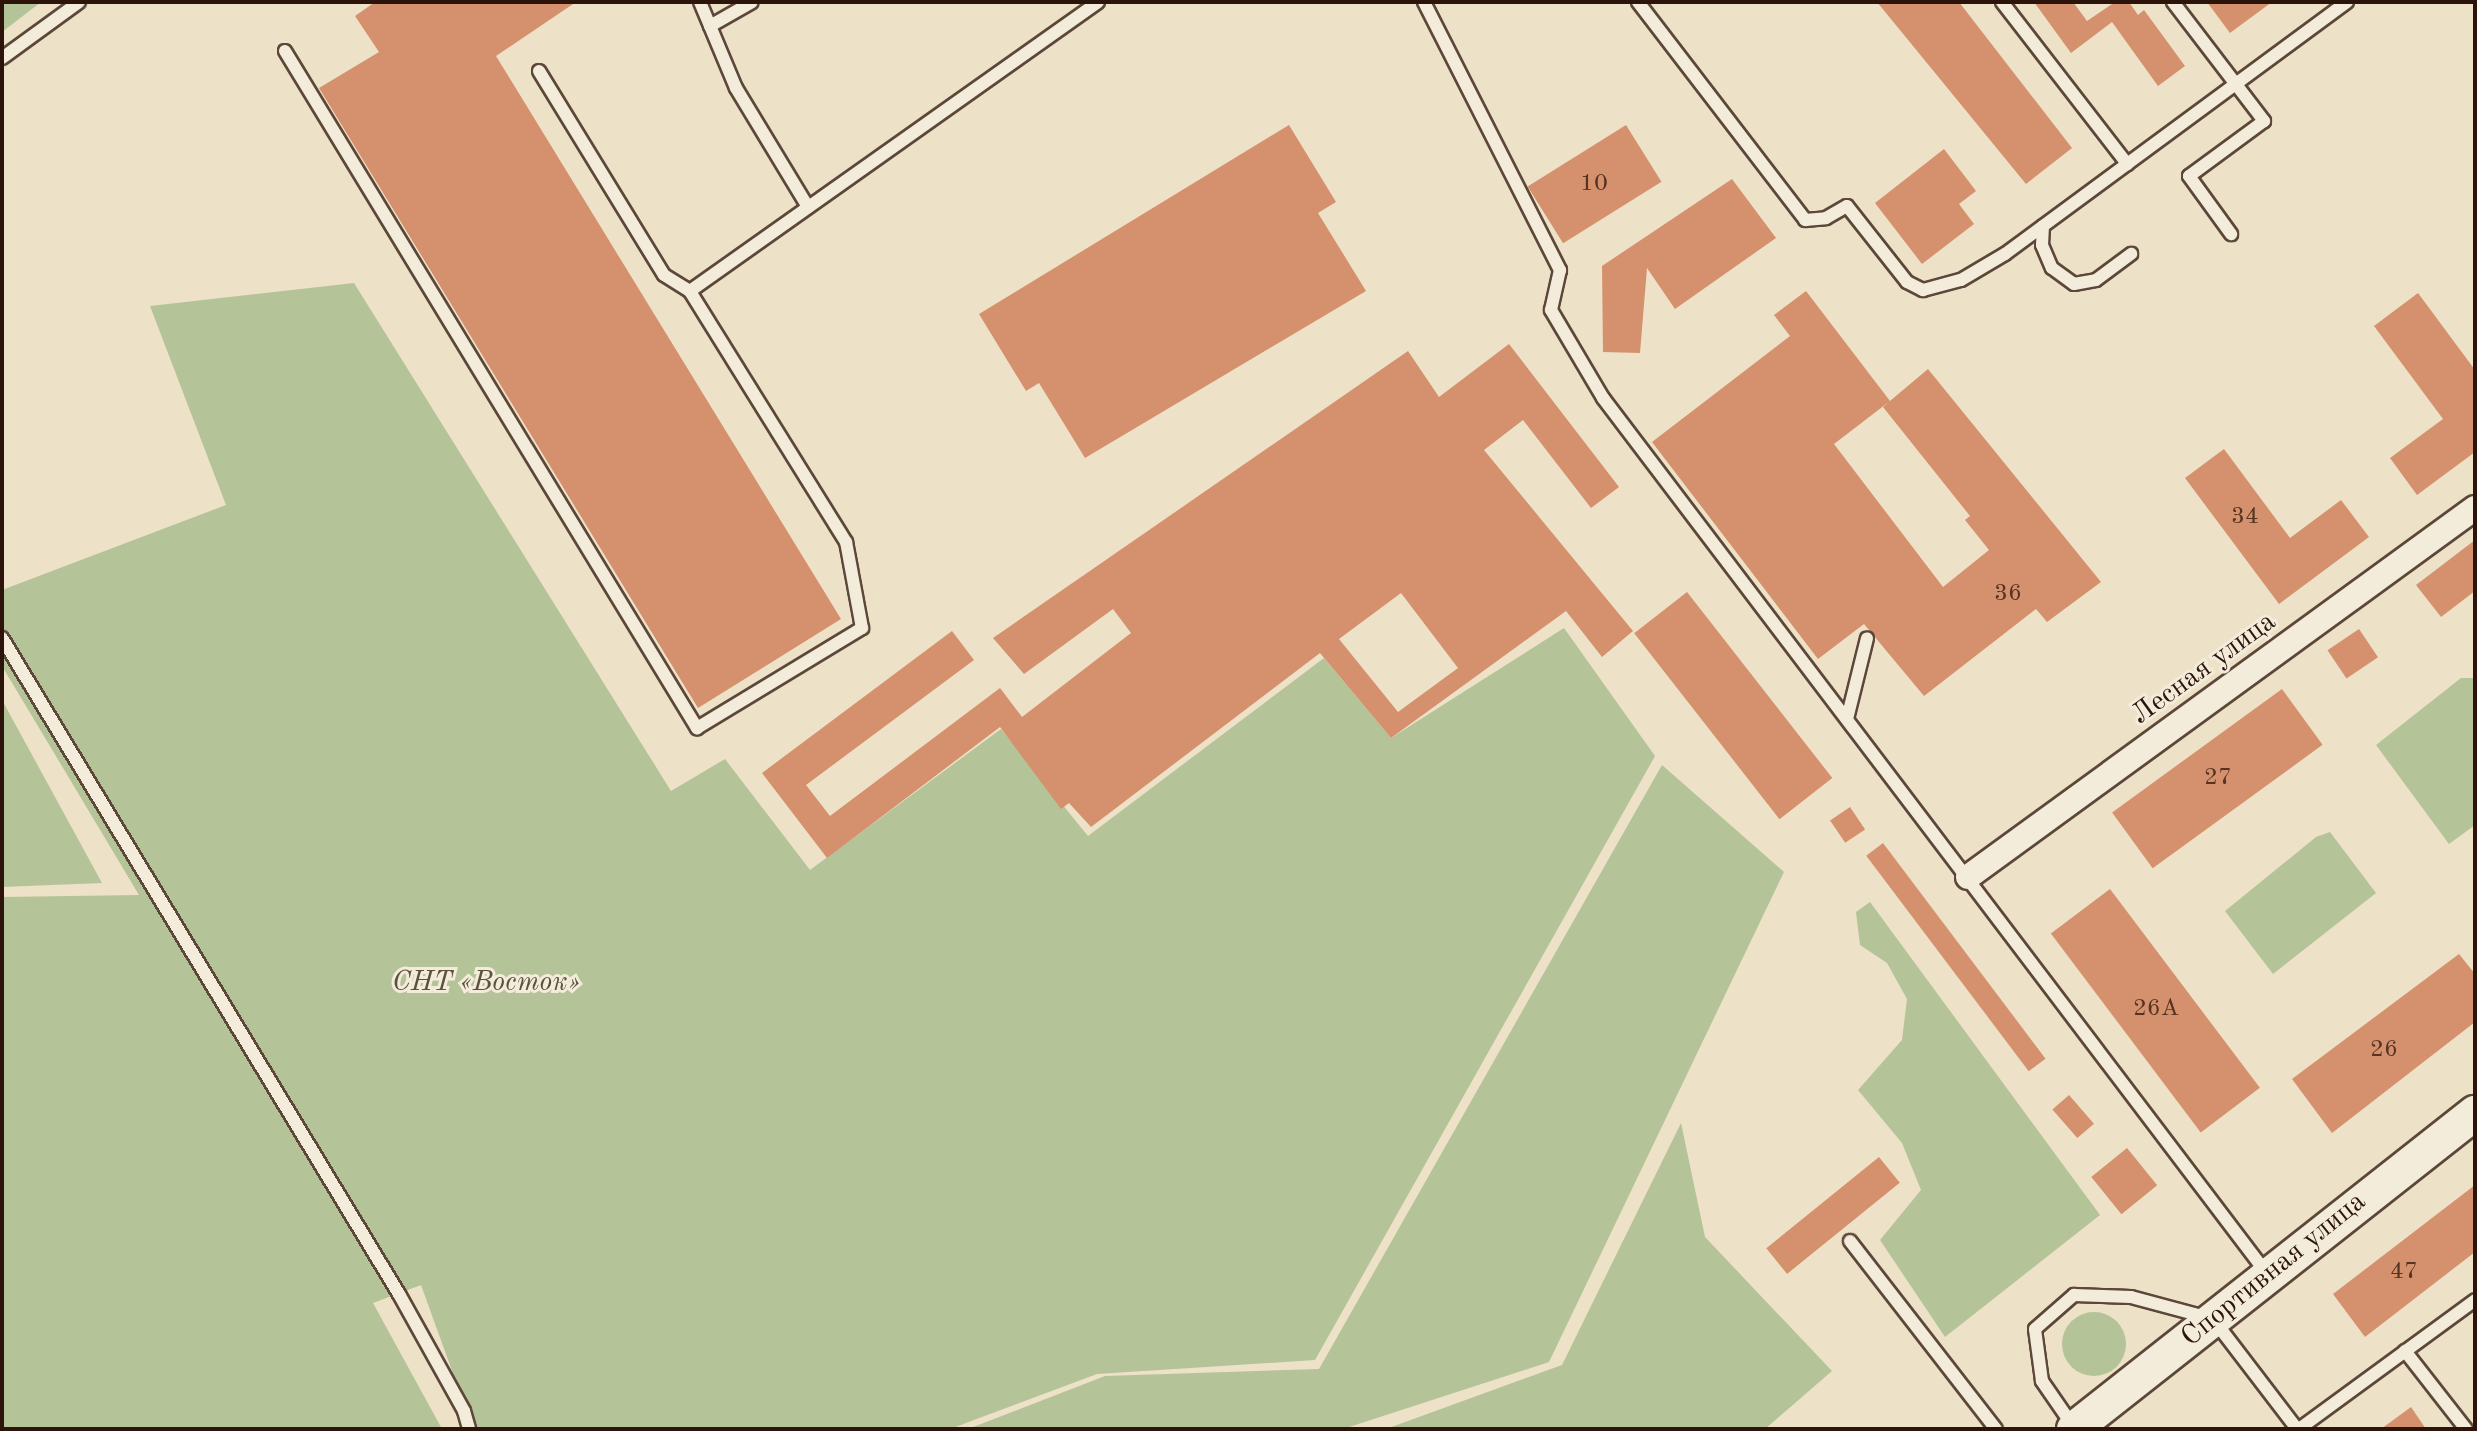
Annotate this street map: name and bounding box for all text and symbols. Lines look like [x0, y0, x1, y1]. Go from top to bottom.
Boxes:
house number: 10 [1580, 171, 1608, 199]
house number: 34 [2231, 504, 2259, 532]
house number: 36 [1994, 581, 2022, 609]
street label: Лесная улица [2125, 605, 2283, 733]
house number: 27 [2204, 765, 2232, 793]
park label: СНТ «Восток» [392, 966, 580, 1000]
house number: 26А [2133, 996, 2179, 1024]
house number: 26 [2370, 1037, 2398, 1065]
street label: Спортивная улица [2175, 1185, 2373, 1355]
house number: 47 [2390, 1259, 2418, 1287]

